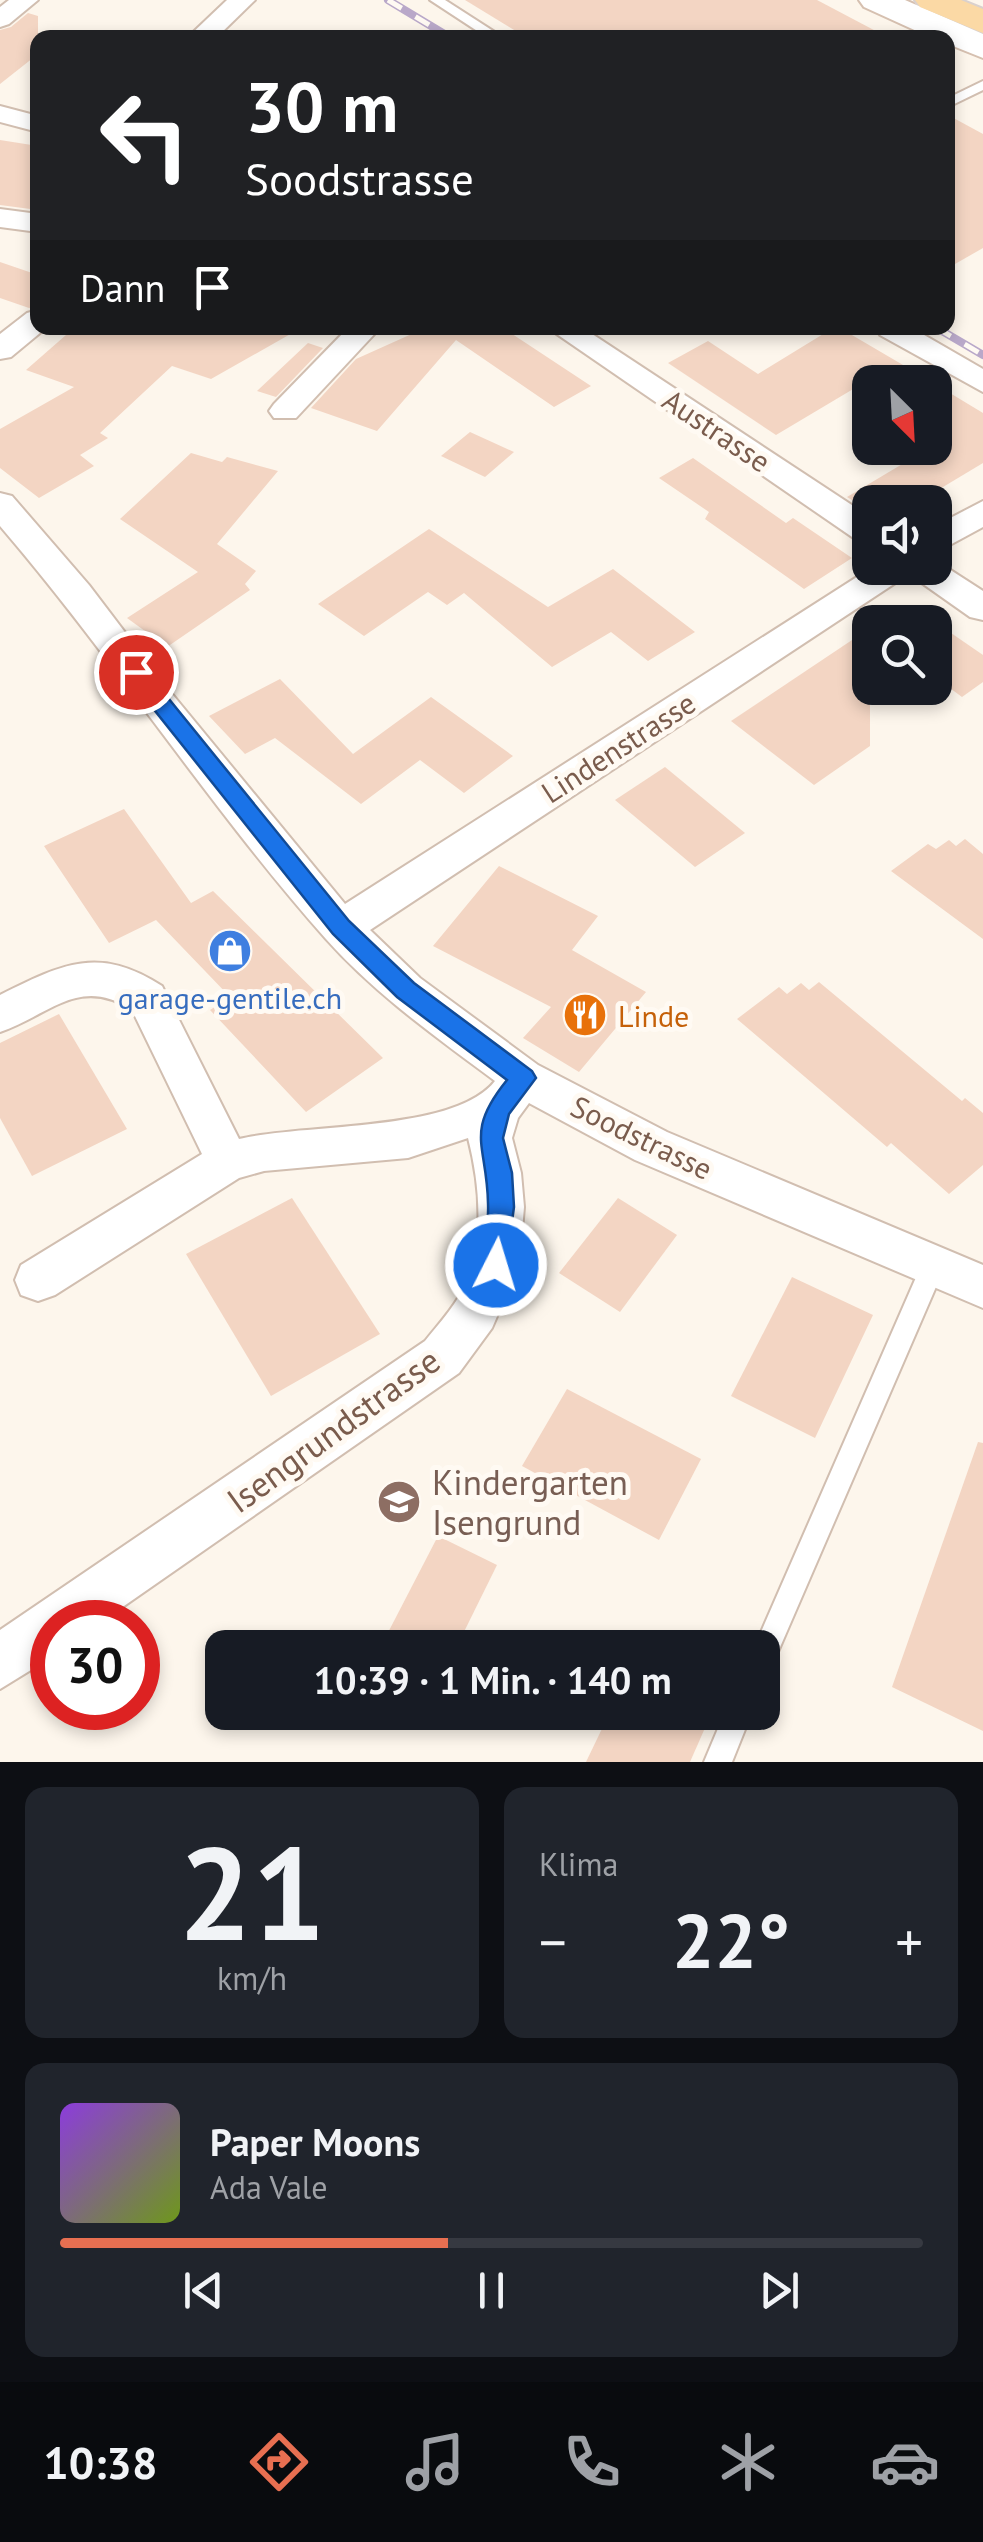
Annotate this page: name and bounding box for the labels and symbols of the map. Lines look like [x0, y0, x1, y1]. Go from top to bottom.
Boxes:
north arrow [852, 365, 952, 465]
street label: Austrasse [655, 380, 779, 480]
pin [94, 630, 179, 715]
street label: Lindenstrasse [534, 683, 702, 811]
shop icon: garage-gentile.ch [207, 928, 253, 974]
place label: garage-gentile.ch [118, 978, 342, 1017]
restaurant icon: Linde [562, 992, 608, 1038]
place label: Linde [618, 996, 689, 1035]
street label: Soodstrasse [565, 1086, 719, 1188]
position arrow [444, 1213, 548, 1317]
street label: Isengrundstrasse [217, 1337, 449, 1523]
place label: Kindergarten Isengrund [432, 1459, 628, 1545]
school or university icon: Kindergarten Isengrund [376, 1479, 422, 1525]
speed limit sign: 30 [30, 1600, 160, 1730]

